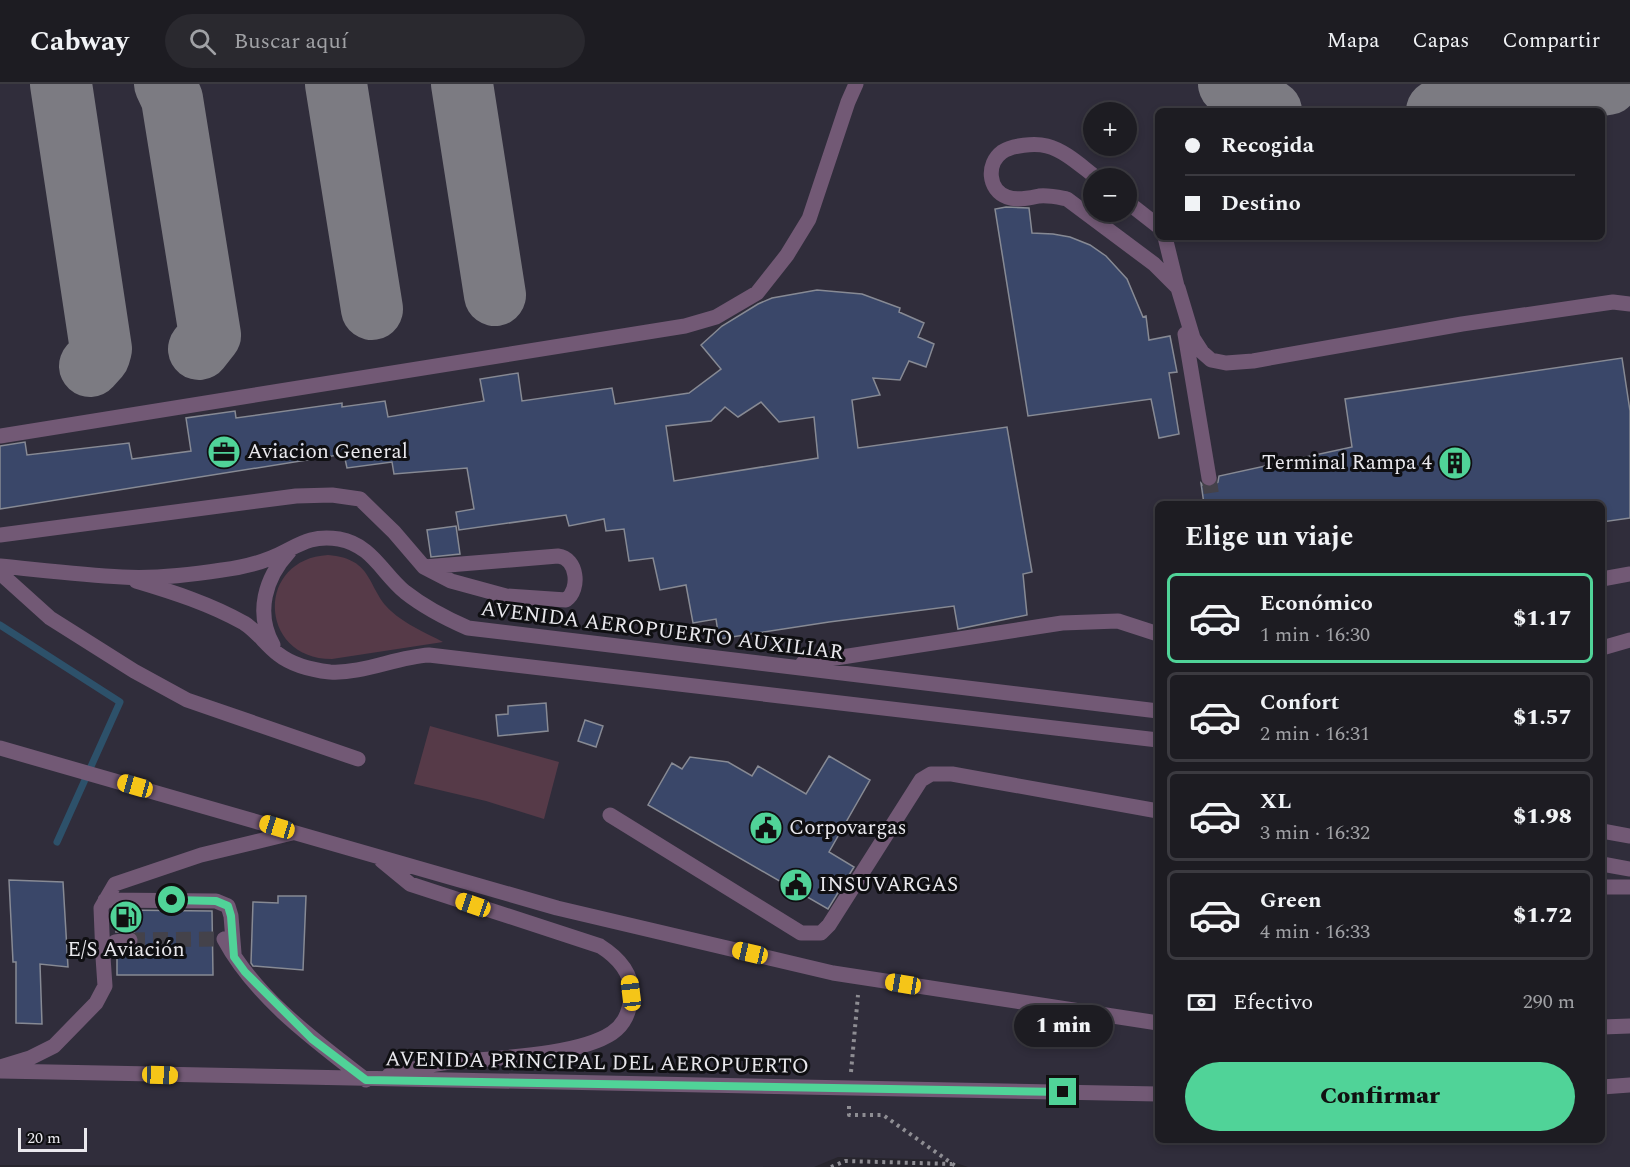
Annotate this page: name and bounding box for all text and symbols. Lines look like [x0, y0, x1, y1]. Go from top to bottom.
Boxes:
search box [165, 14, 585, 68]
text: Cabway [30, 20, 129, 63]
icon: search [186, 25, 219, 58]
text: Buscar aquí [234, 25, 348, 58]
text: Mapa [1327, 25, 1380, 57]
text: Capas [1413, 25, 1469, 57]
text: Compartir [1502, 25, 1600, 57]
map controls [1083, 102, 1137, 222]
button: + [1083, 102, 1137, 156]
text: Recogida [1221, 129, 1314, 162]
button: − [1083, 168, 1137, 222]
text: Destino [1221, 187, 1301, 220]
office icon: Aviacion General [206, 434, 242, 470]
place label: Aviacion General [247, 436, 408, 468]
building icon: Terminal Rampa 4 [1437, 445, 1473, 481]
place label: Terminal Rampa 4 [1262, 447, 1432, 479]
text: Elige un viaje [1185, 516, 1353, 558]
text: Económico [1260, 587, 1373, 620]
icon: car [1188, 591, 1242, 645]
street label: AVENIDA AEROPUERTO AUXILIAR [479, 593, 845, 669]
text: $1.17 [1513, 602, 1572, 635]
text: 1 min · 16:30 [1260, 620, 1370, 650]
text: Confort [1260, 686, 1339, 719]
icon: car [1188, 690, 1242, 744]
text: $1.57 [1513, 701, 1572, 734]
text: 2 min · 16:31 [1260, 719, 1370, 749]
car [115, 772, 155, 800]
text: XL [1260, 785, 1291, 818]
icon: car [1188, 789, 1242, 843]
text: $1.98 [1513, 800, 1572, 833]
public building icon: Corpovargas [748, 810, 784, 846]
place label: Corpovargas [789, 812, 907, 844]
car [257, 813, 297, 841]
text: 3 min · 16:32 [1260, 818, 1370, 848]
public building icon: INSUVARGAS [778, 867, 814, 903]
place label: INSUVARGAS [819, 869, 958, 901]
text: Green [1260, 884, 1322, 917]
route start [158, 886, 185, 913]
icon: car [1188, 888, 1242, 942]
car [453, 891, 493, 919]
fuel station icon: E/S Aviación [108, 899, 144, 935]
text: $1.72 [1513, 899, 1572, 932]
text: 4 min · 16:33 [1260, 917, 1370, 947]
place label: E/S Aviación [67, 934, 185, 966]
car [730, 940, 770, 966]
car [884, 972, 922, 996]
car [620, 974, 642, 1012]
icon: cash [1185, 986, 1218, 1019]
text: Efectivo [1233, 986, 1313, 1019]
text: 290 m [1523, 987, 1575, 1017]
callout: 1 min [1014, 1005, 1112, 1047]
text: 1 min [1036, 1011, 1091, 1041]
street label: AVENIDA PRINCIPAL DEL AEROPUERTO [385, 1043, 809, 1083]
button: Confirmar [1185, 1062, 1575, 1131]
car [142, 1065, 178, 1085]
route end [1049, 1078, 1076, 1105]
scale bar [18, 1125, 87, 1152]
text: 20 m [27, 1126, 61, 1150]

